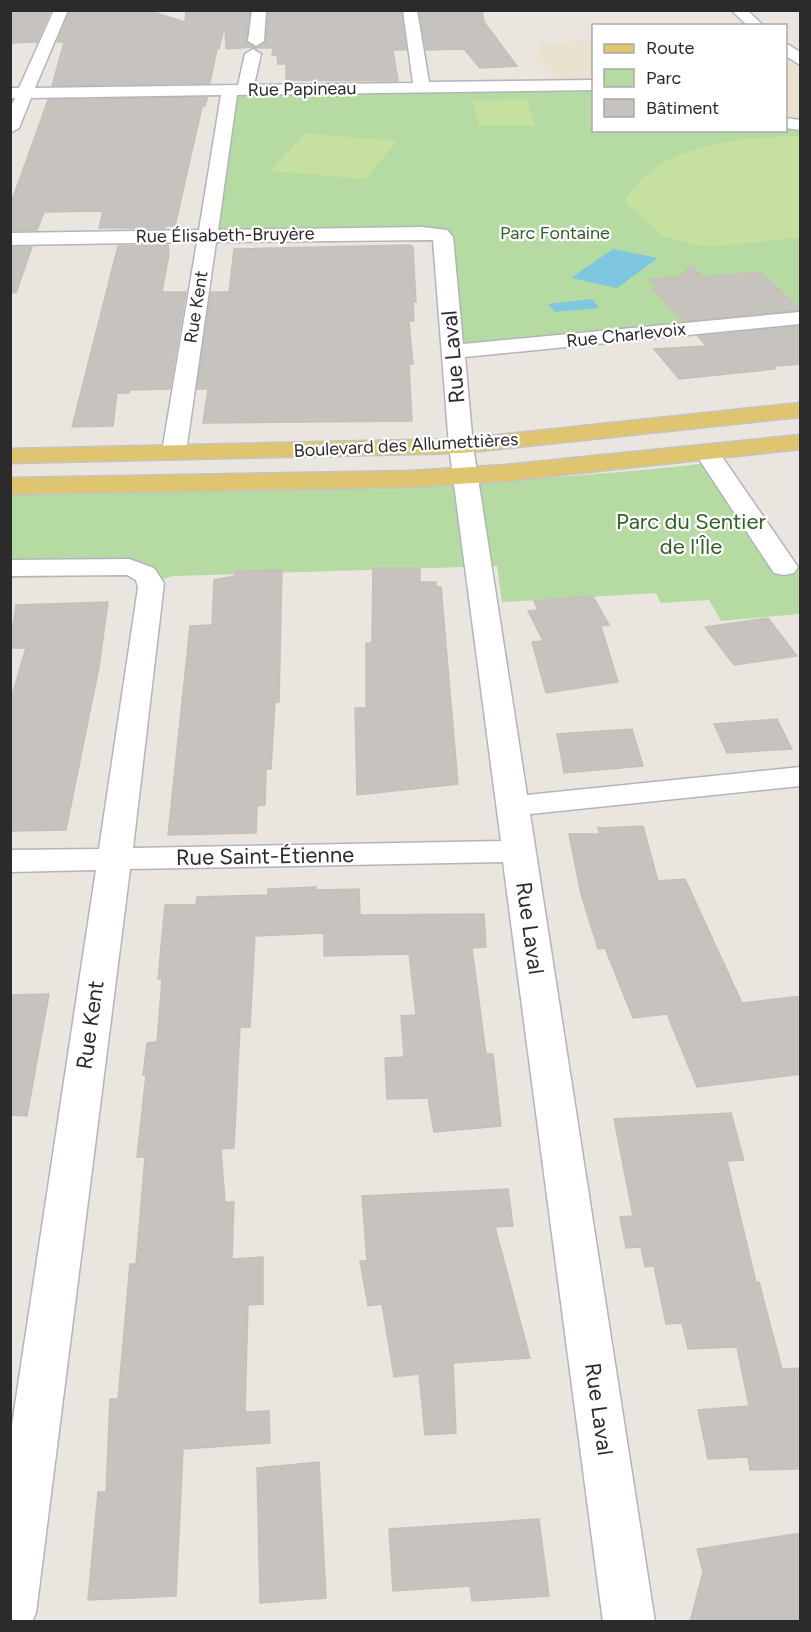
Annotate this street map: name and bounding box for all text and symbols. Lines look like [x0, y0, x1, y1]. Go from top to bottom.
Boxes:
legend [592, 24, 787, 132]
text: Route [646, 37, 695, 59]
text: Parc [646, 67, 682, 89]
street label: Rue Papineau [247, 77, 357, 101]
text: Bâtiment [646, 97, 719, 119]
street label: Rue Élisabeth-Bruyère [135, 222, 315, 248]
park label: Parc Fontaine [500, 222, 610, 244]
street label: Rue Kent [179, 269, 213, 345]
street label: Rue Laval [435, 309, 471, 405]
street label: Rue Charlevoix [565, 318, 687, 352]
street label: Boulevard des Allumettières [293, 428, 519, 462]
park label: Parc du Sentier de l'Île [616, 508, 766, 560]
street label: Rue Saint-Étienne [176, 841, 354, 871]
street label: Rue Laval [510, 880, 550, 976]
street label: Rue Kent [70, 979, 110, 1071]
street label: Rue Laval [579, 1361, 619, 1457]

